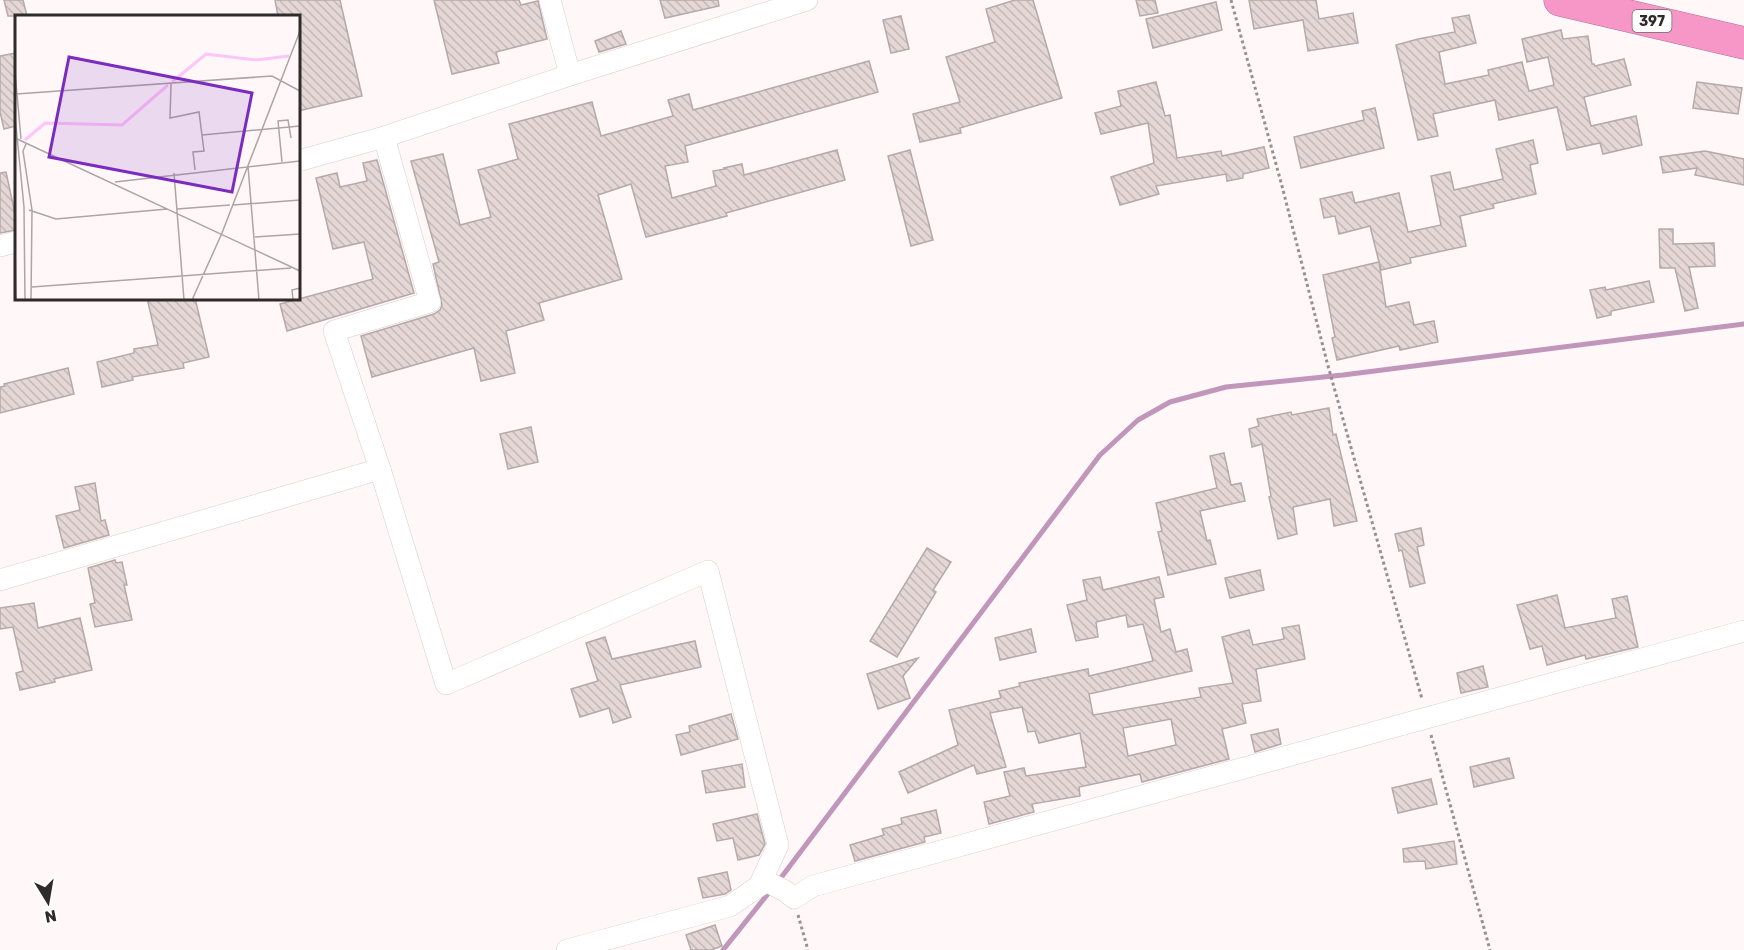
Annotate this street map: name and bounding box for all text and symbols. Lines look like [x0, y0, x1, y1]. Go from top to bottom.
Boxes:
road number: 397 [1632, 10, 1672, 32]
inset map [15, 15, 300, 300]
north arrow [18, 872, 78, 932]
text: N [43, 906, 58, 927]

